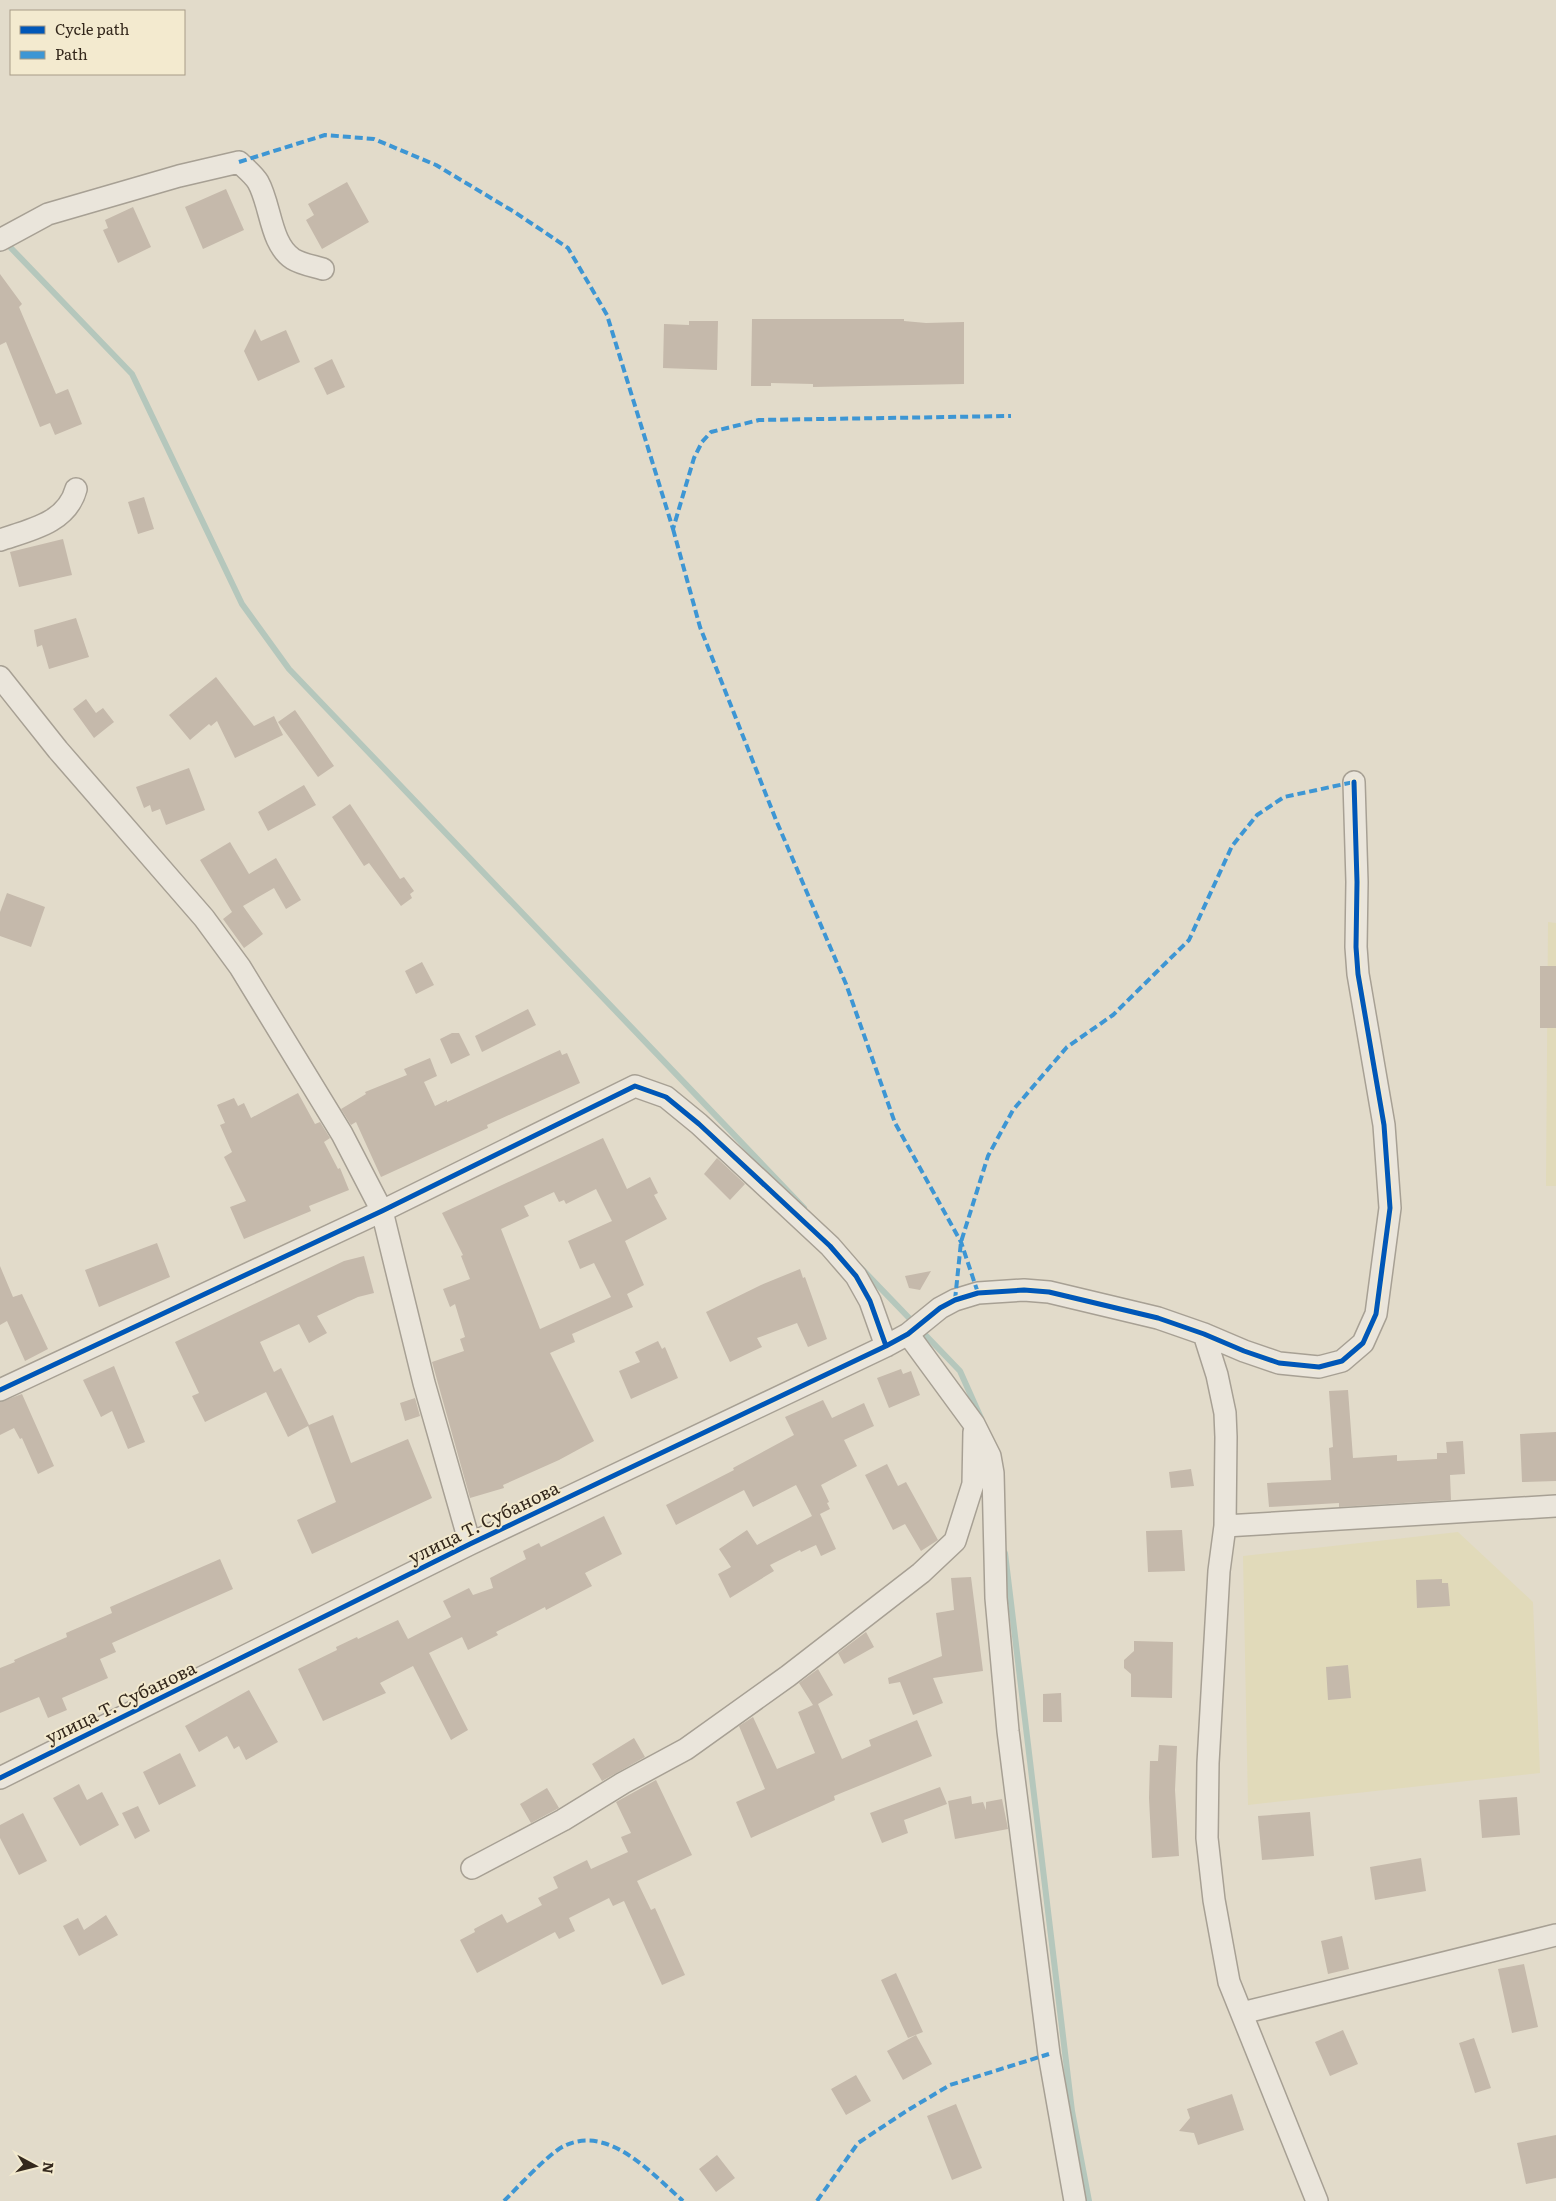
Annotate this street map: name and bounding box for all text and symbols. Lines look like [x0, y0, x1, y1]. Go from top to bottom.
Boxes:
legend [10, 10, 185, 75]
text: Cycle path [55, 17, 130, 40]
text: Path [55, 42, 88, 65]
street label: улица Т. Субанова [403, 1473, 564, 1570]
street label: улица Т. Субанова [40, 1653, 201, 1750]
north arrow [10, 2141, 60, 2191]
text: N [38, 2161, 60, 2175]

